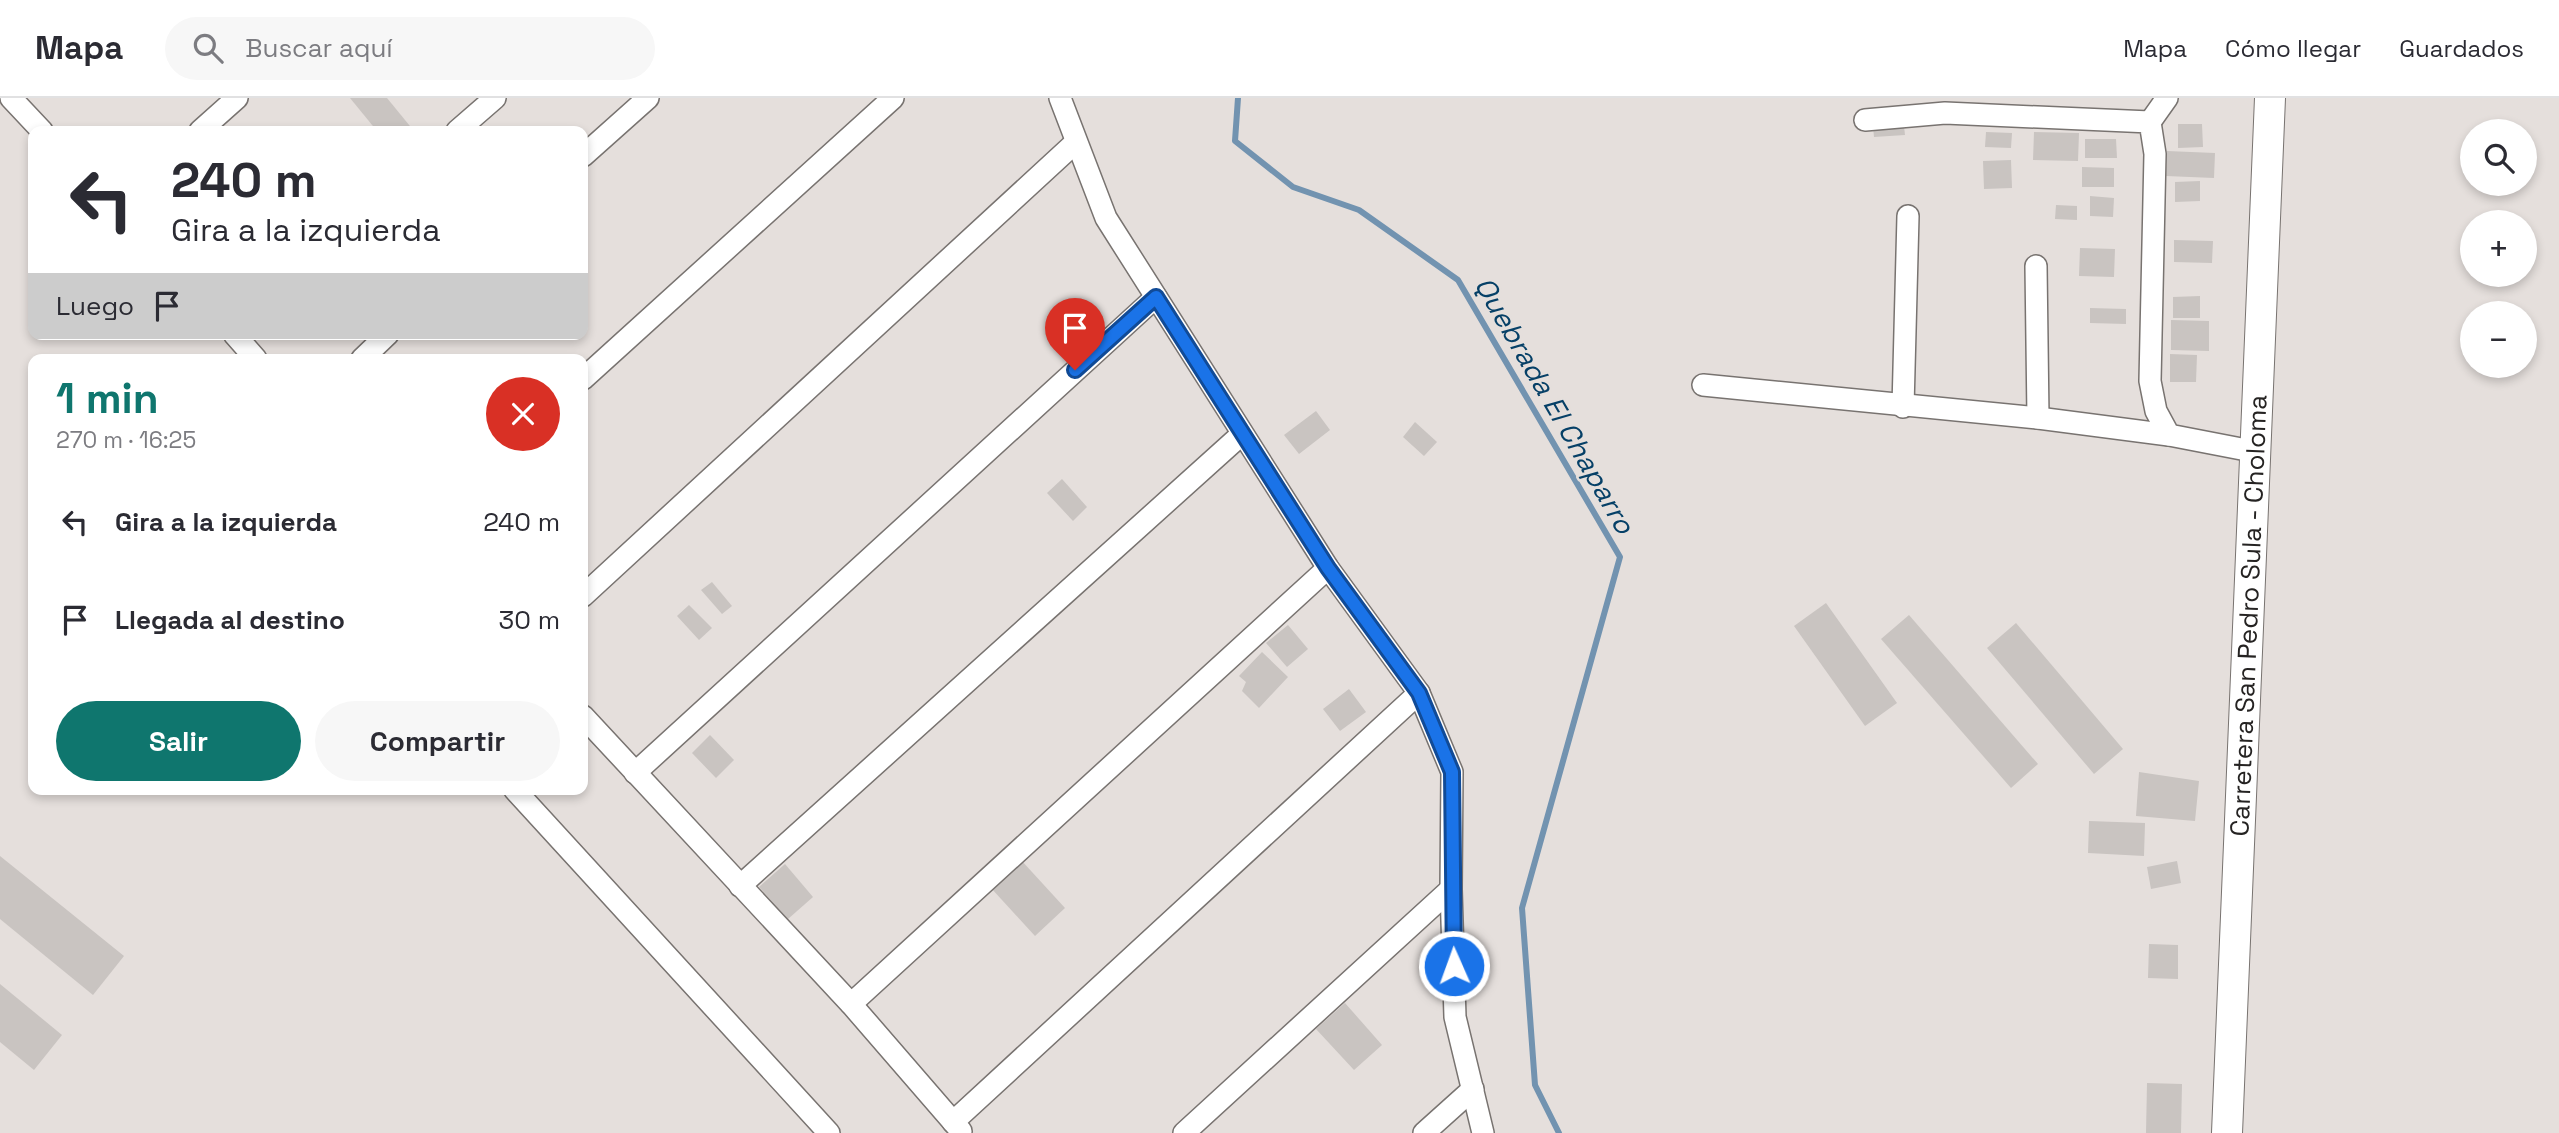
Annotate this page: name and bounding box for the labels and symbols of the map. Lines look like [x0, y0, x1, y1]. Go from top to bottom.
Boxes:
water label: Quebrada El Chaparro [1467, 270, 1644, 540]
pin [1045, 298, 1105, 370]
street label: Carretera San Pedro Sula - Choloma [2222, 394, 2275, 837]
position arrow [1417, 929, 1491, 1003]

